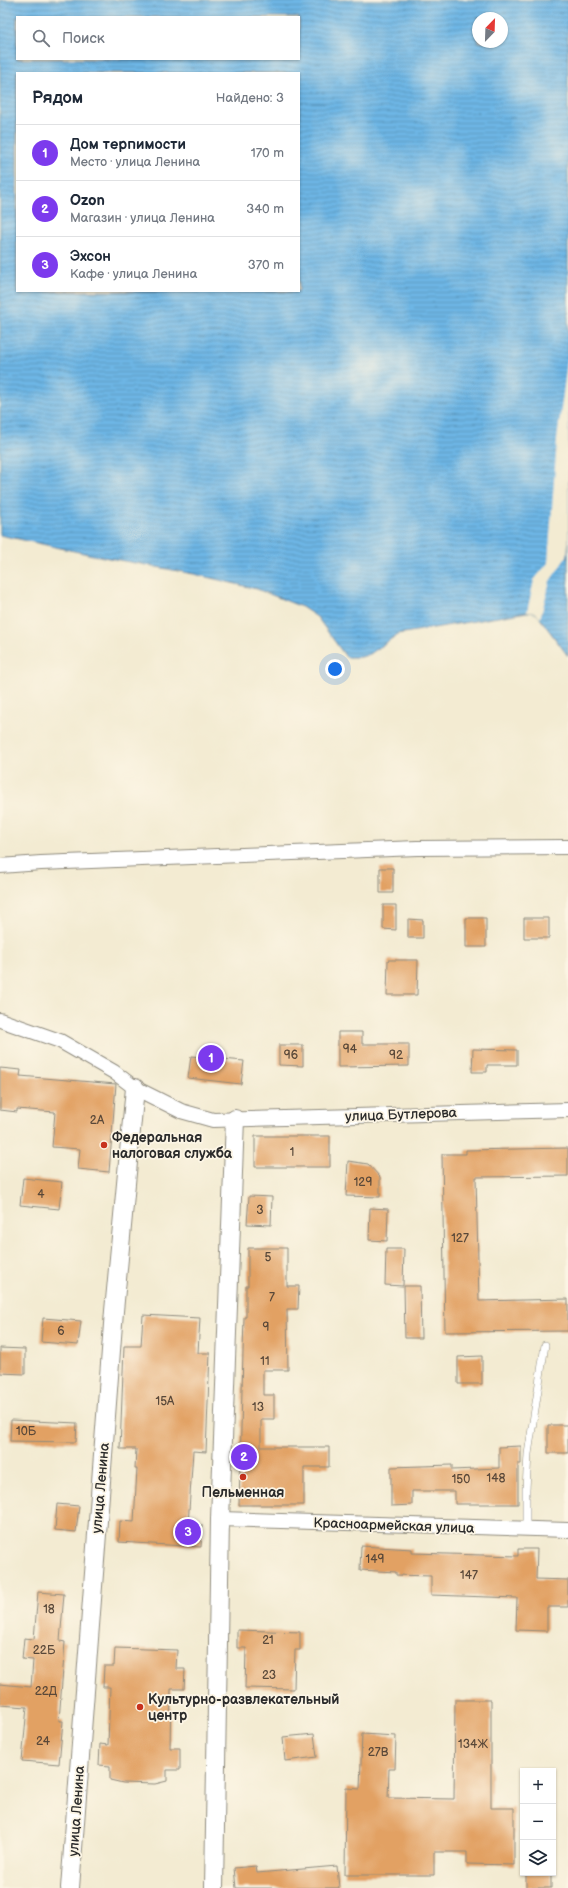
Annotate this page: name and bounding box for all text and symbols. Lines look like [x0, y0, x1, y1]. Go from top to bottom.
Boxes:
north arrow [472, 12, 508, 48]
search box [16, 16, 300, 60]
icon: search [30, 27, 52, 49]
text: Поиск [62, 29, 105, 48]
text: Рядом [32, 88, 83, 108]
text: Найдено: 3 [216, 90, 284, 106]
text: Дом терпимости [70, 135, 186, 154]
text: 1 [42, 145, 48, 161]
text: 170 m [251, 145, 284, 161]
text: Место · улица Ленина [70, 154, 200, 170]
text: Ozon [70, 191, 105, 210]
text: 2 [41, 201, 49, 217]
text: 340 m [246, 201, 284, 217]
text: Магазин · улица Ленина [70, 210, 215, 226]
text: Эхсон [70, 247, 111, 266]
text: 3 [41, 257, 49, 273]
text: 370 m [248, 257, 284, 273]
text: Кафе · улица Ленина [70, 266, 197, 282]
your location [325, 659, 345, 679]
house number: 94 [343, 1042, 358, 1057]
pin: 1 [198, 1043, 224, 1073]
house number: 96 [284, 1048, 298, 1063]
house number: 92 [389, 1048, 403, 1063]
street label: улица Бутлерова [345, 1104, 458, 1125]
house number: 2А [90, 1113, 105, 1128]
place label: Федеральная налоговая служба [112, 1129, 233, 1162]
marker: Федеральная налоговая служба [99, 1140, 109, 1150]
house number: 1 [290, 1145, 294, 1160]
house number: 129 [354, 1175, 372, 1190]
house number: 4 [37, 1187, 45, 1202]
house number: 3 [256, 1203, 264, 1218]
house number: 127 [451, 1231, 469, 1246]
house number: 5 [265, 1250, 272, 1265]
house number: 7 [269, 1290, 275, 1305]
house number: 9 [263, 1320, 270, 1335]
house number: 6 [57, 1324, 65, 1339]
house number: 11 [260, 1354, 270, 1369]
house number: 15А [156, 1394, 175, 1409]
house number: 13 [252, 1400, 264, 1415]
house number: 10Б [16, 1424, 37, 1439]
street label: улица Ленина [88, 1441, 113, 1534]
pin: 2 [231, 1442, 257, 1472]
house number: 148 [487, 1471, 505, 1486]
marker: Пельменная [238, 1472, 248, 1482]
house number: 150 [452, 1472, 470, 1487]
place label: Пельменная [202, 1484, 284, 1501]
street label: Красноармейская улица [313, 1514, 476, 1537]
pin: 3 [175, 1517, 201, 1547]
house number: 149 [366, 1552, 385, 1567]
house number: 147 [460, 1568, 478, 1583]
house number: 18 [43, 1602, 55, 1617]
house number: 21 [262, 1633, 274, 1648]
house number: 22Б [33, 1643, 56, 1658]
house number: 23 [262, 1668, 276, 1683]
house number: 22Д [35, 1684, 58, 1699]
place label: Культурно-развлекательный центр [148, 1691, 339, 1724]
marker: Культурно-развлекательный центр [135, 1702, 145, 1712]
house number: 24 [36, 1734, 51, 1749]
house number: 134Ж [458, 1737, 488, 1752]
house number: 27В [368, 1745, 389, 1760]
street label: улица Ленина [65, 1764, 88, 1857]
map controls [520, 1768, 556, 1876]
button: + [520, 1768, 556, 1804]
button: − [520, 1804, 556, 1840]
button: layers [520, 1840, 556, 1876]

